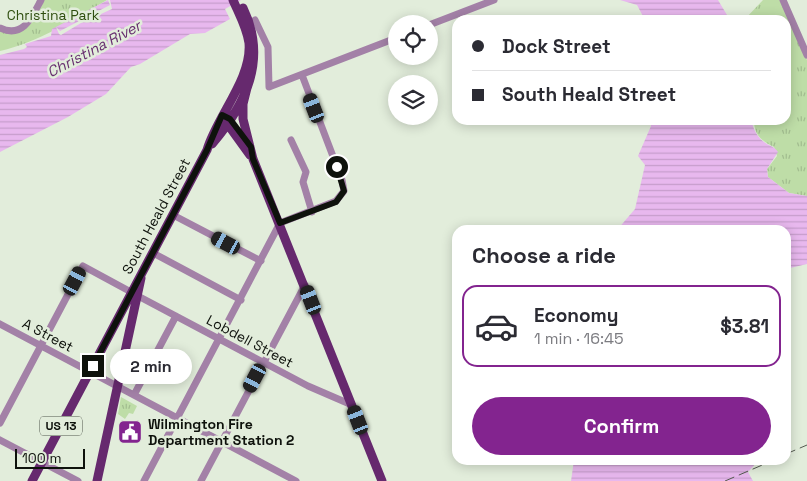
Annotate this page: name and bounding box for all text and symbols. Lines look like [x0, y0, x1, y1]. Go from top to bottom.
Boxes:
park label: Christina Park [7, 6, 100, 24]
water label: Christina River [44, 15, 145, 81]
map controls [388, 15, 438, 125]
button: locate [388, 15, 438, 65]
text: Dock Street [502, 34, 611, 59]
button: layers [388, 75, 438, 125]
text: South Heald Street [502, 82, 676, 107]
car [301, 91, 326, 125]
street label: South Heald Street [118, 155, 194, 277]
route start [326, 156, 348, 178]
car [209, 229, 242, 257]
text: Choose a ride [472, 241, 616, 269]
car [61, 264, 88, 298]
car [298, 283, 323, 317]
text: Economy [534, 303, 618, 328]
icon: car [474, 304, 519, 349]
street label: Lobdell Street [203, 311, 297, 371]
street label: A Street [19, 314, 77, 356]
text: $3.81 [720, 314, 769, 339]
text: 1 min · 16:45 [534, 328, 624, 349]
callout: 2 min [110, 348, 193, 384]
route end [82, 355, 104, 377]
text: 2 min [130, 356, 172, 377]
car [241, 361, 268, 395]
button: Confirm [472, 397, 771, 455]
car [345, 403, 370, 437]
place label: Wilmington Fire Department Station 2 [148, 415, 294, 449]
road number: US 13 [40, 416, 82, 436]
public building icon: Wilmington Fire Department Station 2 [117, 419, 143, 445]
scale bar [15, 446, 85, 469]
text: 100 m [22, 449, 61, 467]

